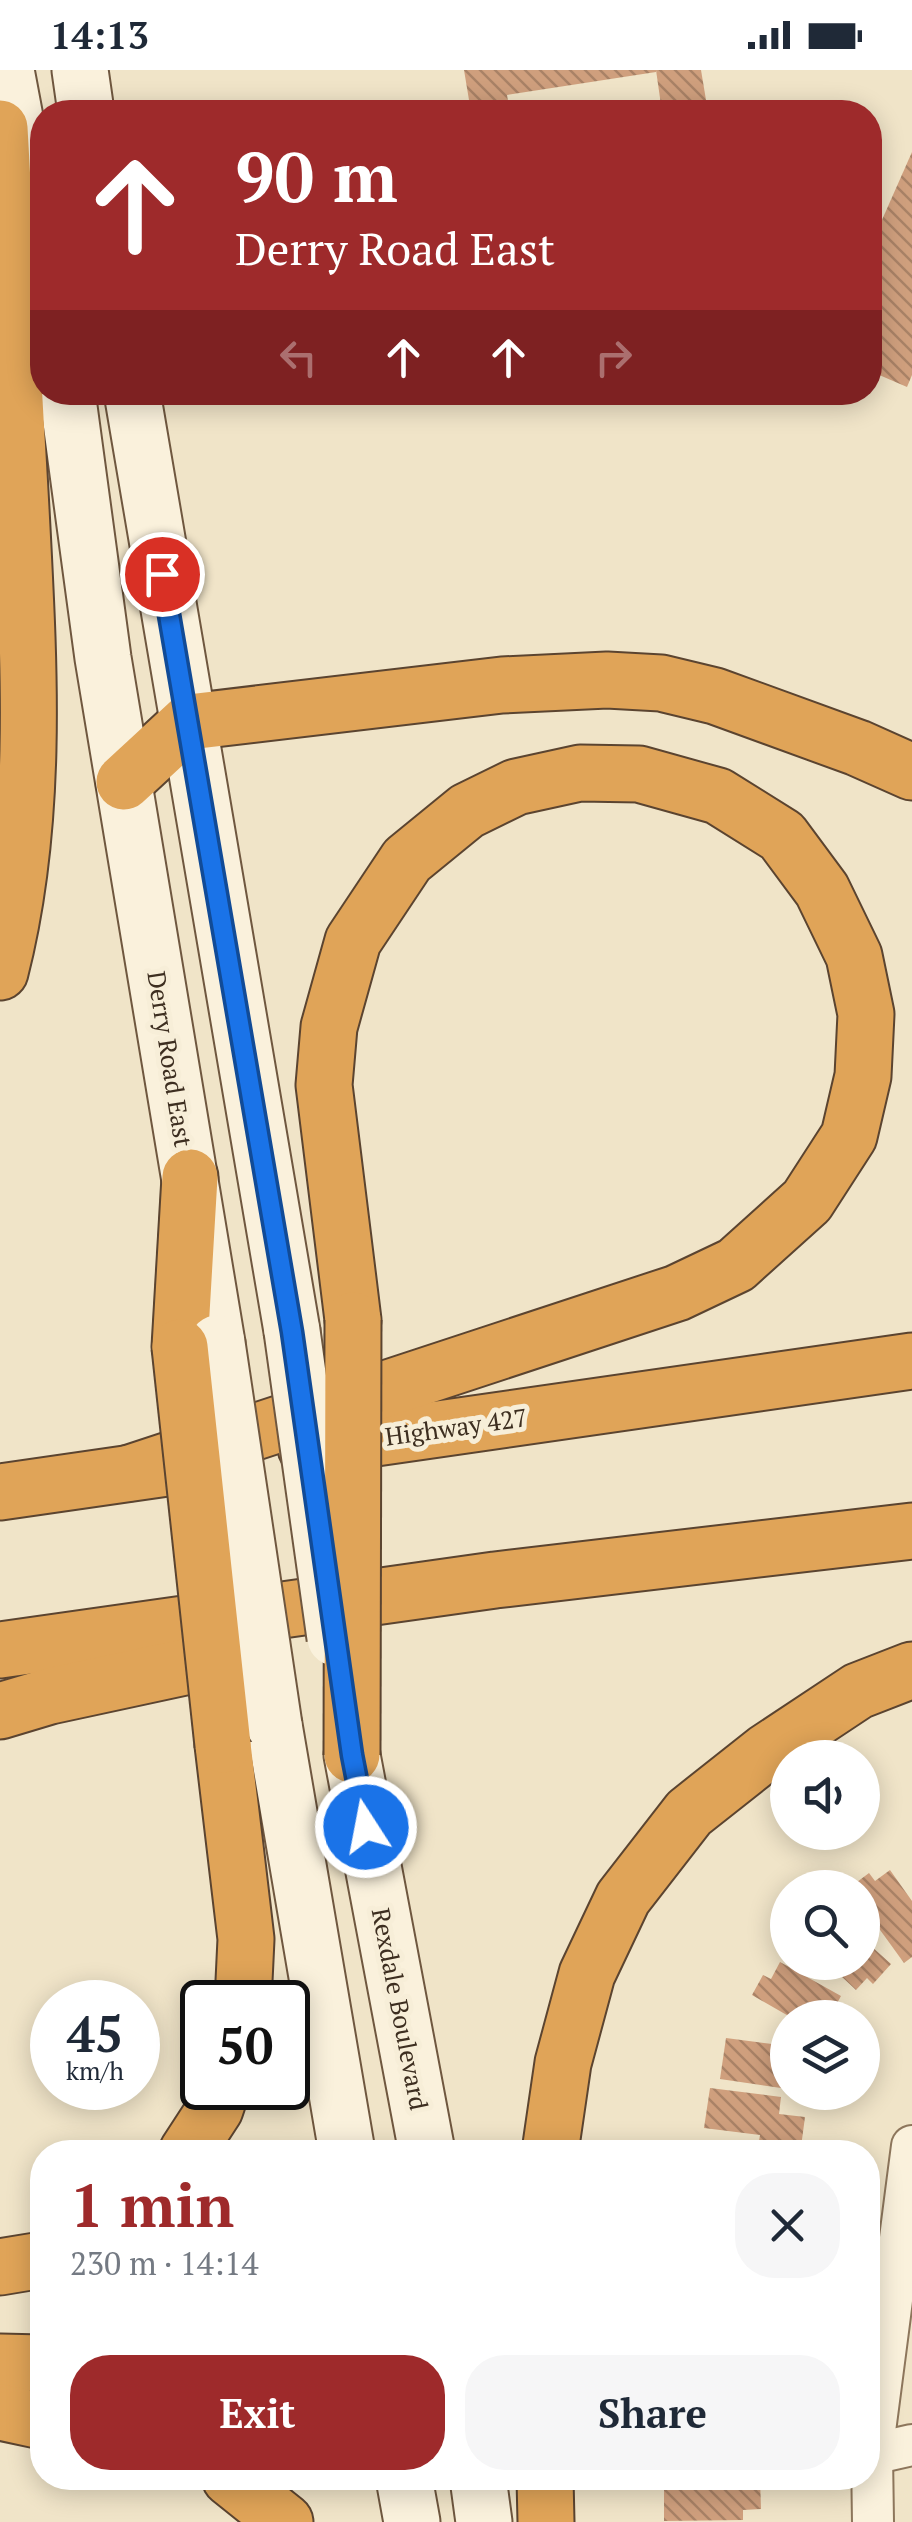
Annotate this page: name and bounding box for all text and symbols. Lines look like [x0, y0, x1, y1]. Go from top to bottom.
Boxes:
text: 14:13 [50, 10, 149, 60]
text: 90 m [235, 129, 398, 222]
icon: ahead [70, 140, 200, 270]
text: Derry Road East [235, 218, 555, 278]
icon: left [271, 330, 326, 385]
icon: ahead [376, 330, 431, 385]
icon: ahead [481, 330, 536, 385]
icon: right [586, 330, 641, 385]
pin [120, 532, 205, 617]
icon: arrive [135, 547, 190, 602]
street label: Derry Road East [140, 969, 201, 1149]
street label: Highway 427 [383, 1400, 529, 1453]
map controls [770, 1740, 880, 2110]
button: sound [770, 1740, 880, 1850]
position arrow [314, 1775, 418, 1879]
button: search [770, 1870, 880, 1980]
street label: Rexdale Boulevard [365, 1905, 436, 2113]
speed limit sign: 50 [180, 1980, 310, 2110]
text: 45 [67, 2000, 123, 2066]
button: layers [770, 2000, 880, 2110]
text: km/h [66, 2054, 124, 2087]
text: 1 min [70, 2165, 234, 2244]
button: close [735, 2173, 840, 2278]
text: 230 m · 14:14 [70, 2242, 258, 2284]
button: Exit [70, 2355, 445, 2470]
button: Share [465, 2355, 840, 2470]

